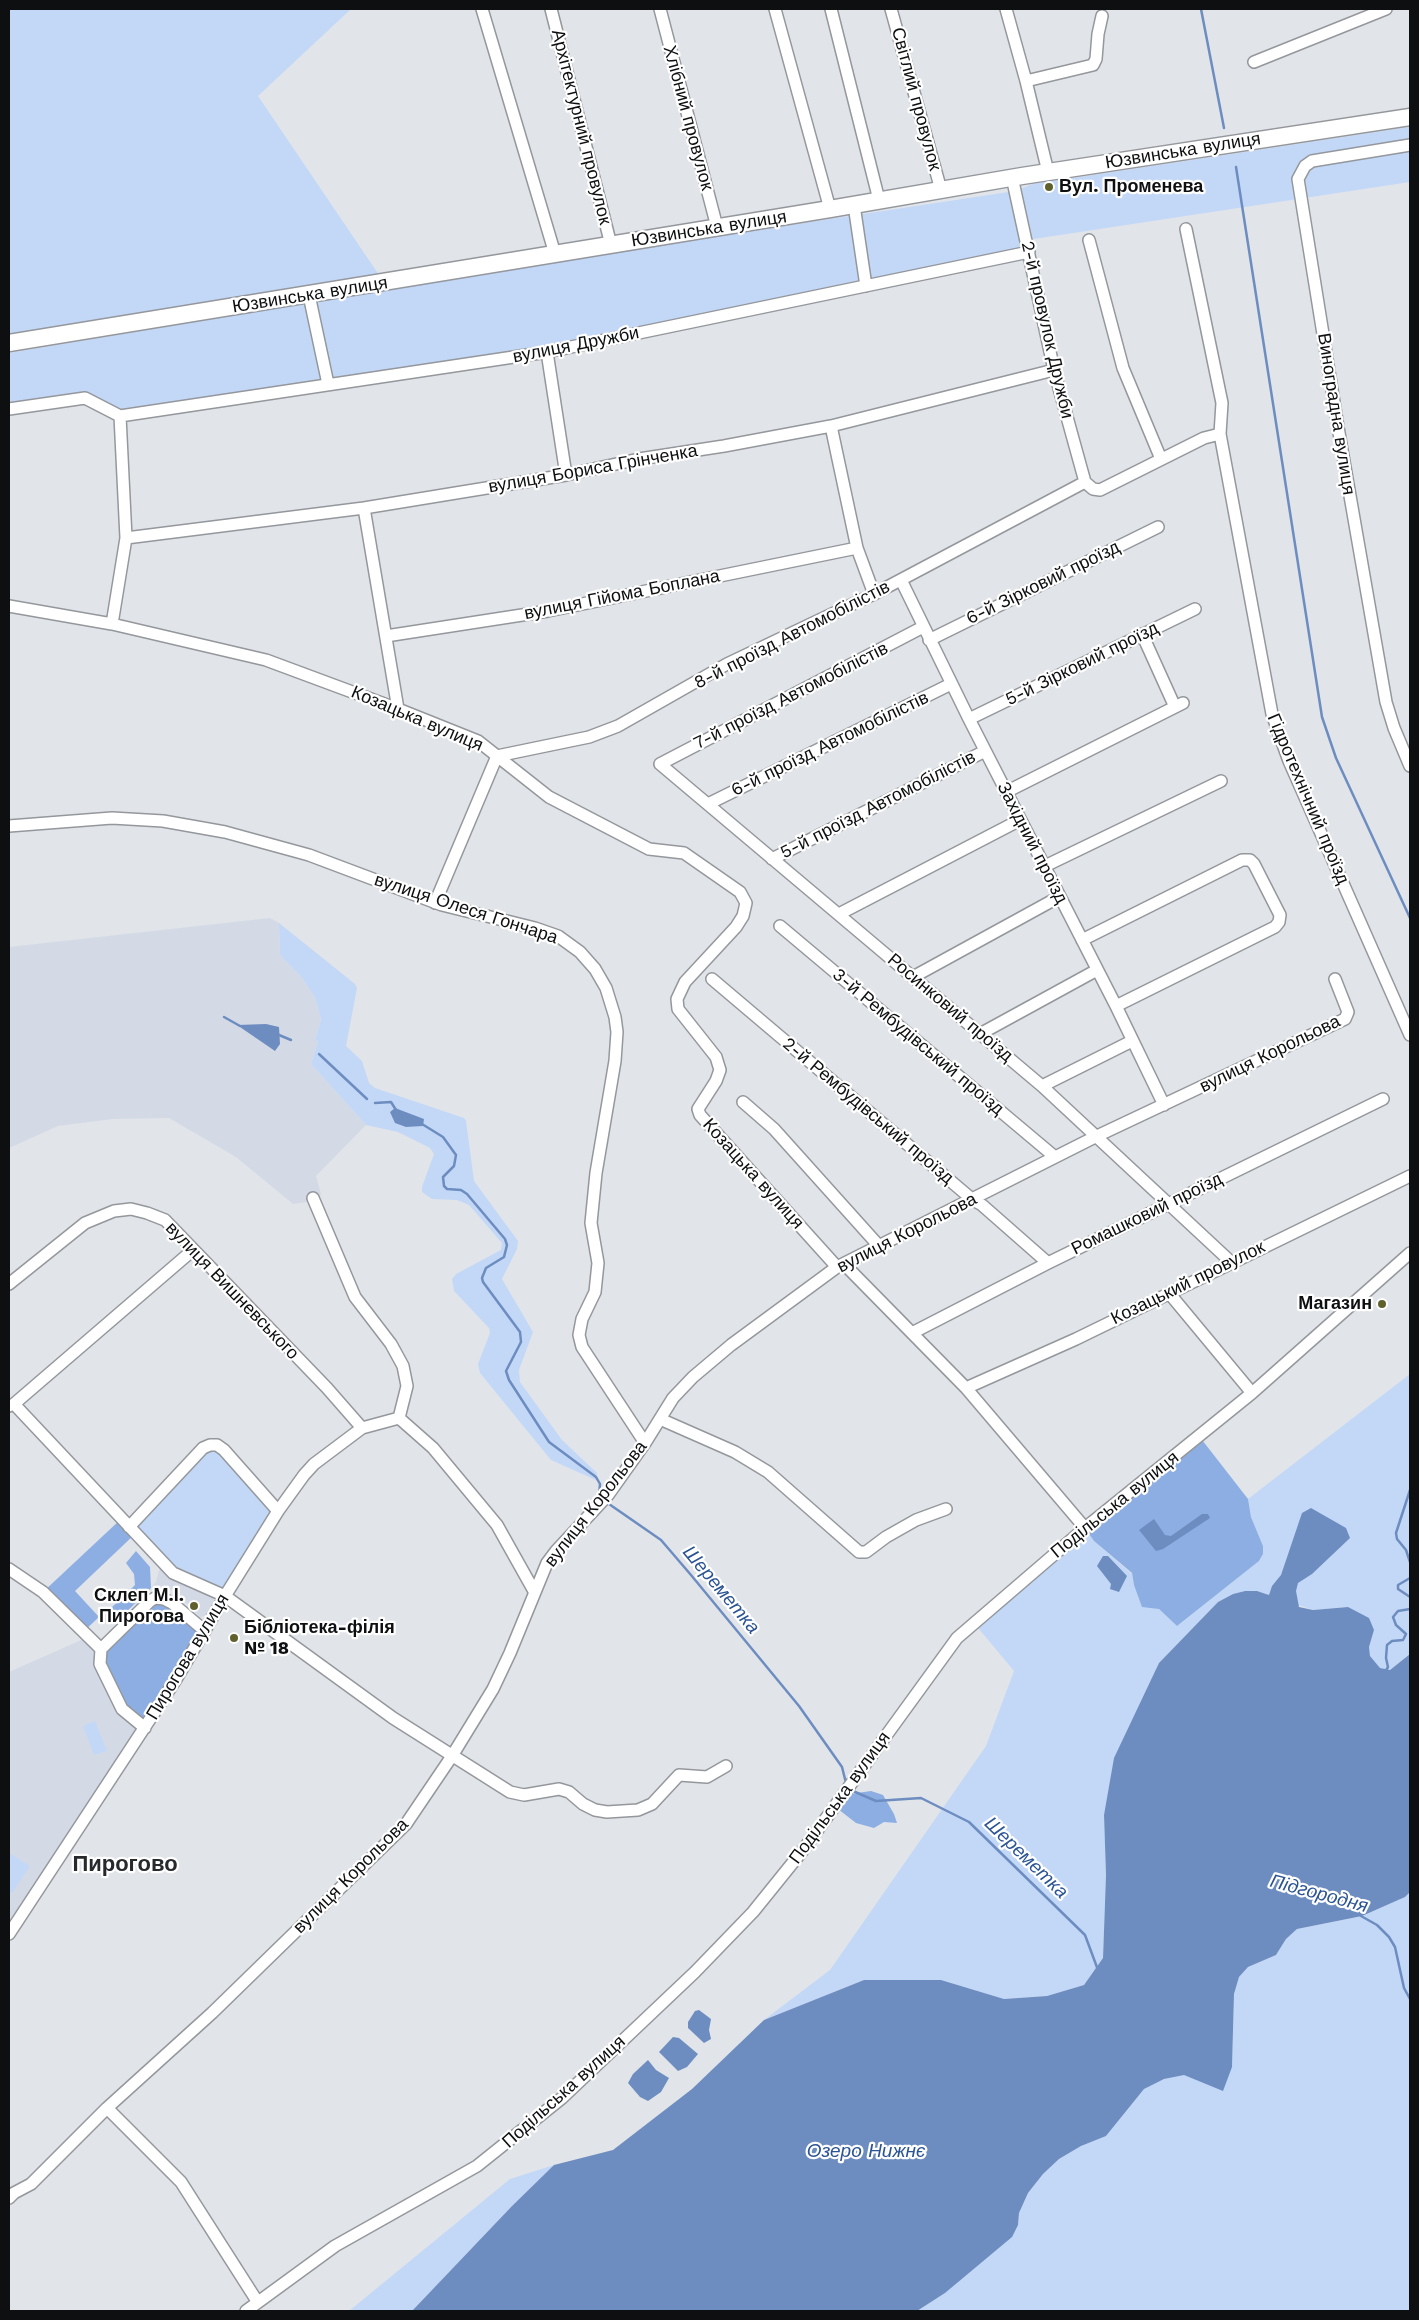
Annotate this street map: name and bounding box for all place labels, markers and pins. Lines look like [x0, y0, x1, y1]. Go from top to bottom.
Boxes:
place label: Вул. Променева [1059, 176, 1203, 198]
marker: Вул. Променева [1043, 181, 1055, 193]
place label: Магазин [1298, 1293, 1372, 1315]
marker: Магазин [1376, 1298, 1388, 1310]
place label: Склеп М.І. Пирогова [94, 1585, 184, 1628]
marker: Склеп М.І. Пирогова [188, 1600, 200, 1612]
place label: Бібліотека-філія № 18 [244, 1617, 395, 1660]
marker: Бібліотека-філія № 18 [228, 1632, 240, 1644]

